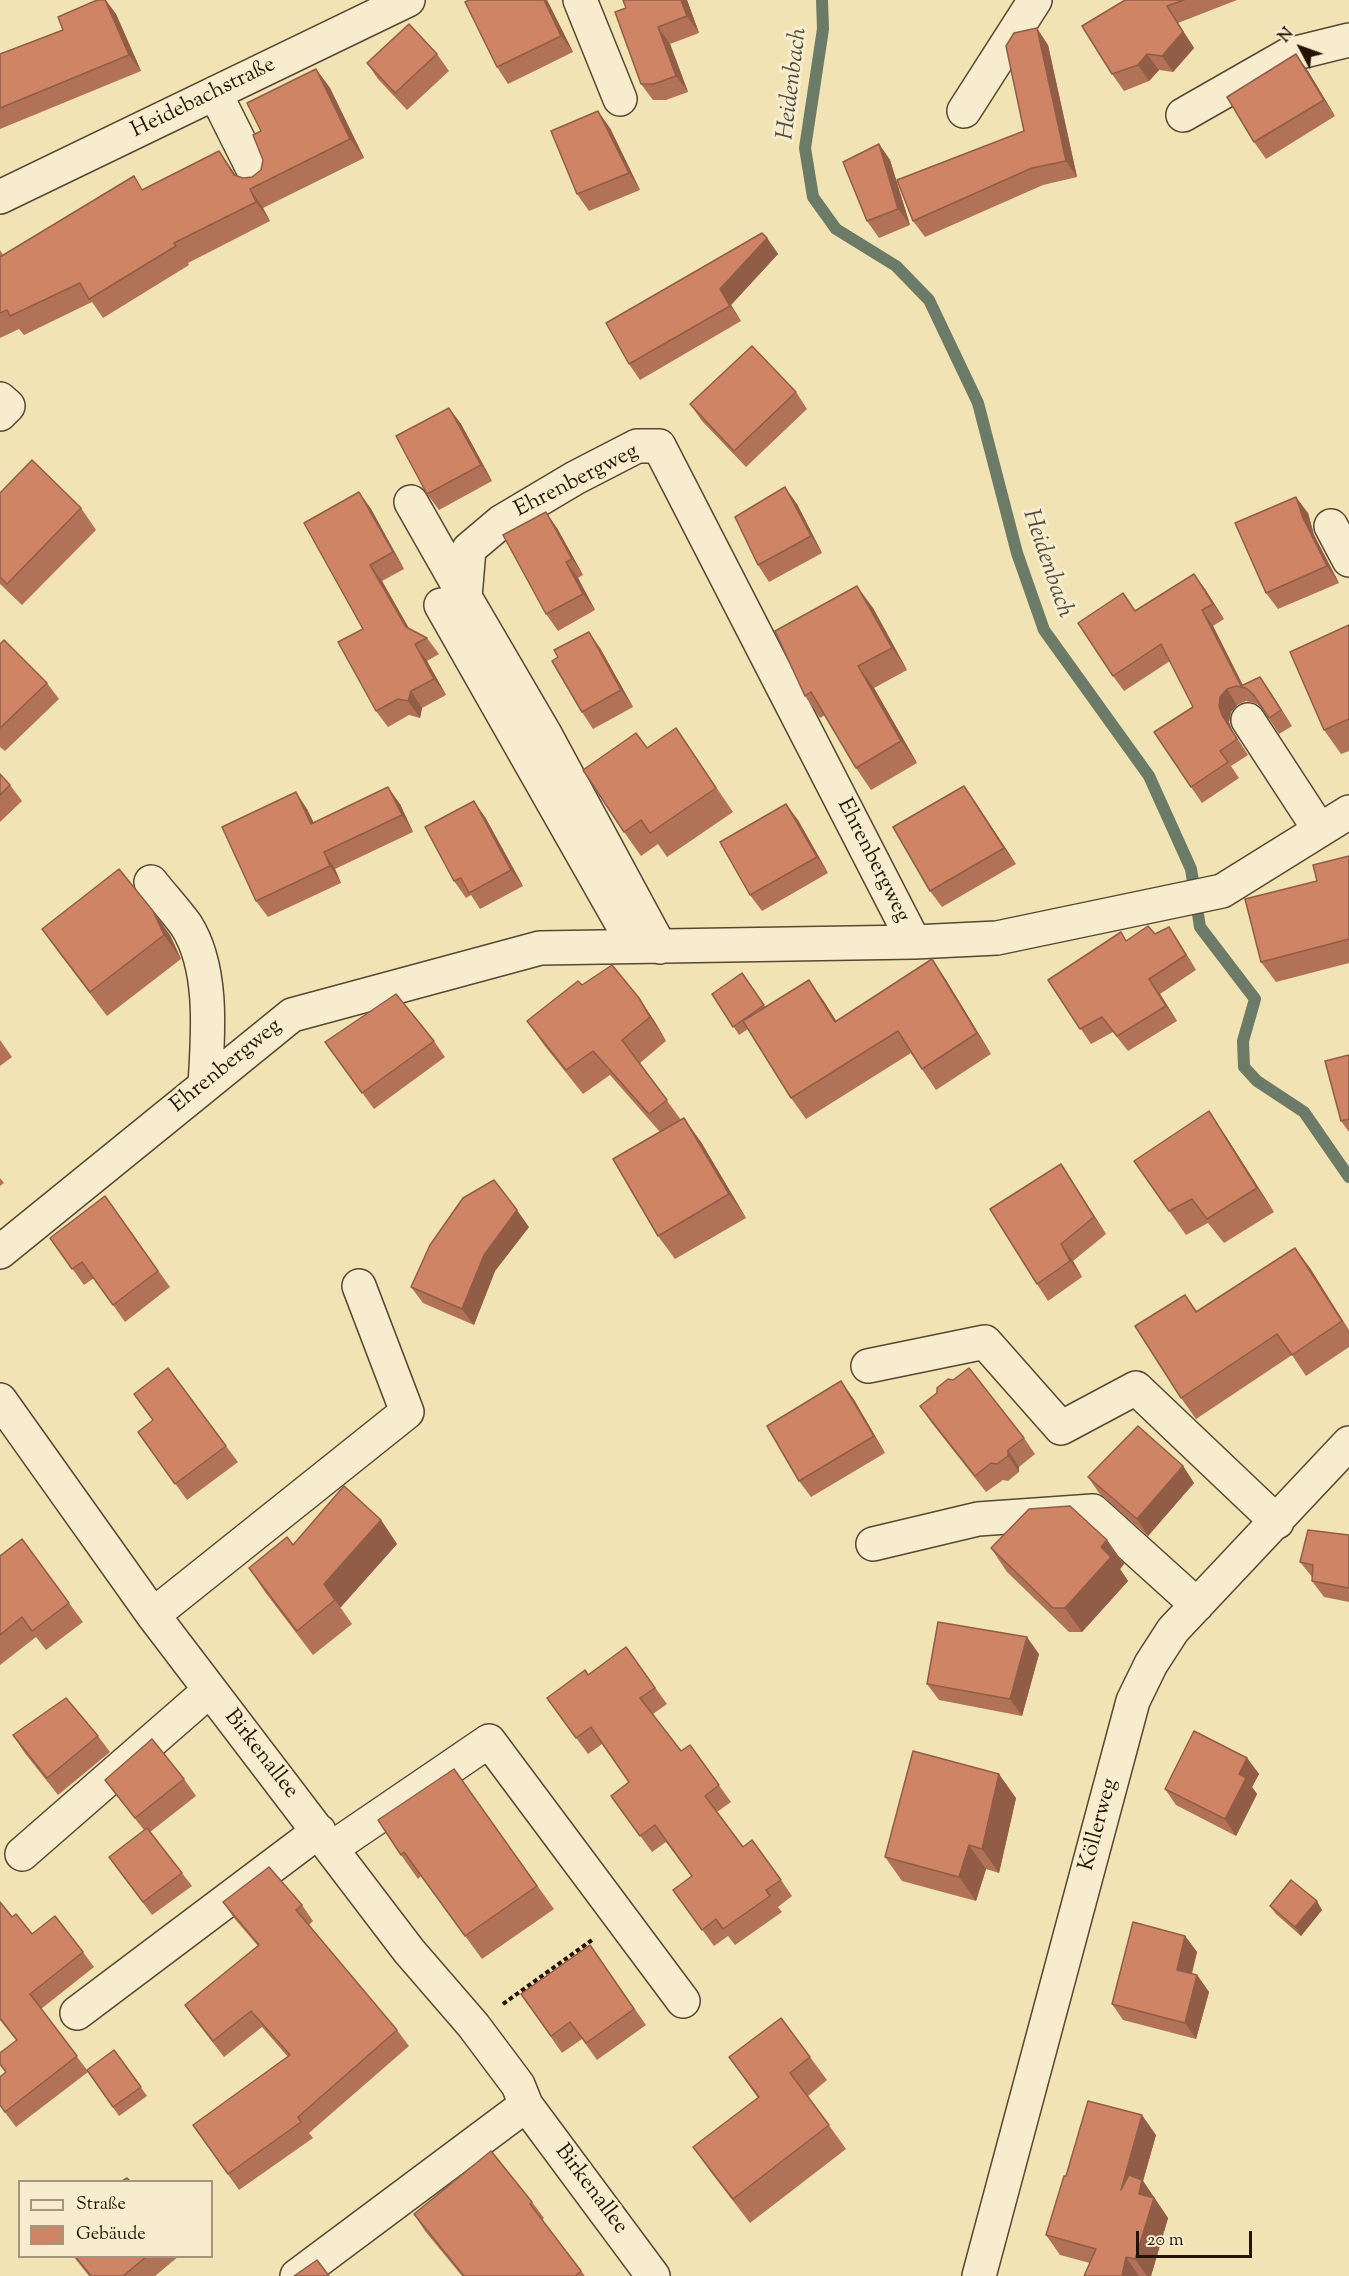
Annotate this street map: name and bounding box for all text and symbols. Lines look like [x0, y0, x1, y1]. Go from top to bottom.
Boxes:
north arrow [1271, 18, 1331, 78]
text: N [1274, 23, 1300, 48]
water label: Heidenbach [773, 26, 815, 142]
street label: Heidebachstraße [128, 53, 280, 145]
street label: Ehrenbergweg [511, 440, 643, 524]
water label: Heidenbach [1014, 506, 1078, 622]
street label: Ehrenbergweg [830, 795, 914, 927]
street label: Ehrenbergweg [166, 1014, 288, 1120]
street label: Birkenallee [217, 1705, 303, 1805]
street label: Köllerweg [1075, 1776, 1125, 1874]
street label: Birkenallee [548, 2140, 632, 2240]
legend [18, 2180, 213, 2258]
text: Straße [76, 2192, 126, 2218]
scale bar [1139, 2219, 1254, 2257]
text: Gebäude [76, 2222, 146, 2248]
text: 20 m [1147, 2228, 1184, 2254]

